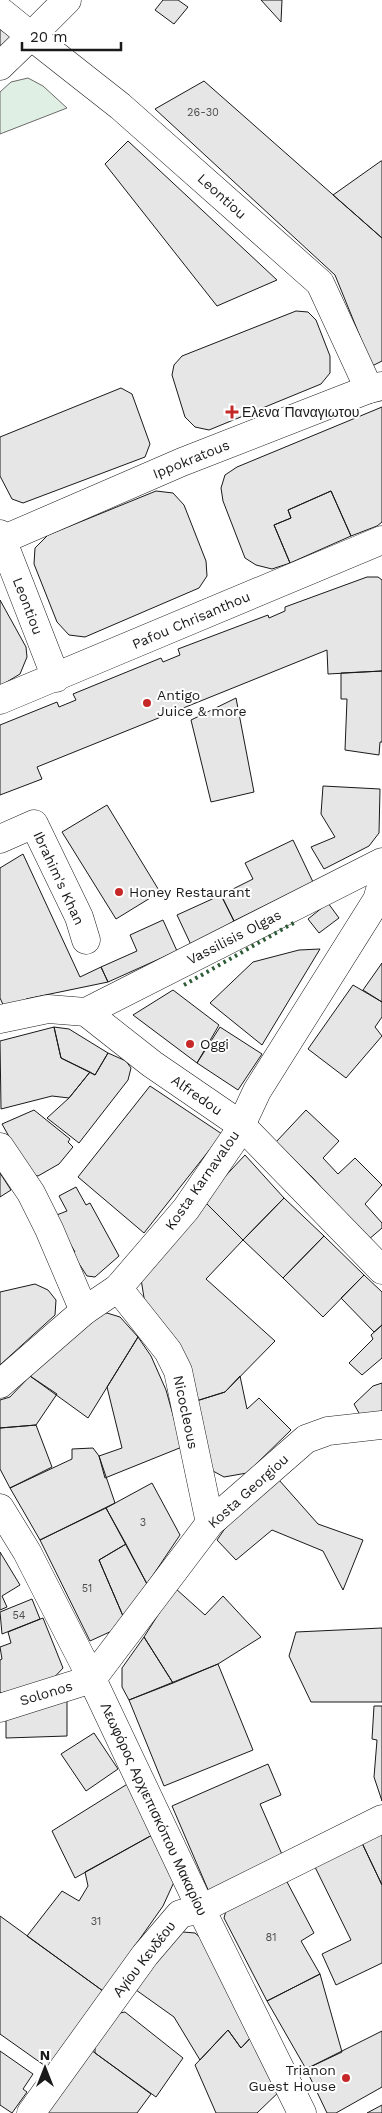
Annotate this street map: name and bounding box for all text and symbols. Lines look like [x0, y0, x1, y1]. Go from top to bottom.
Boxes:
scale bar [22, 20, 121, 52]
text: 20 m [30, 28, 68, 46]
house number: 26-30 [187, 106, 219, 119]
street label: Leontiou [194, 170, 250, 222]
place label: Ελενα Παναγιωτου [242, 404, 359, 420]
marker: Ελενα Παναγιωτου [226, 406, 238, 418]
street label: Ippokratous [150, 436, 232, 482]
street label: Leontiou [10, 575, 46, 637]
street label: Pafou Chrisanthou [130, 588, 252, 652]
place label: Antigo Juice & more [157, 687, 247, 719]
marker: Antigo Juice & more [141, 697, 153, 709]
street label: Ibrahim's Khan [30, 829, 88, 927]
place label: Honey Restaurant [129, 884, 251, 900]
marker: Honey Restaurant [113, 886, 125, 898]
street label: Vassilisis Olgas [184, 906, 284, 968]
place label: Oggi [200, 1036, 229, 1052]
marker: Oggi [184, 1038, 196, 1050]
street label: Alfredou [168, 1072, 226, 1118]
street label: Kosta Karnavalou [162, 1127, 242, 1233]
street label: Nicocleous [170, 1374, 202, 1450]
street label: Kosta Georgiou [204, 1451, 292, 1531]
house number: 3 [140, 1516, 146, 1529]
house number: 51 [82, 1582, 92, 1595]
house number: 54 [12, 1609, 26, 1622]
street label: Solonos [18, 1677, 74, 1709]
street label: Λεωφόρος Αρχιεπισκόπου Μακαρίου [98, 1700, 210, 1918]
house number: 31 [91, 1915, 101, 1928]
street label: Αγίου Κενδέου [110, 1918, 178, 2000]
house number: 81 [265, 1931, 277, 1944]
north arrow [20, 2043, 70, 2093]
text: N [40, 2047, 50, 2063]
place label: Trianon Guest House [248, 2062, 336, 2094]
marker: Trianon Guest House [340, 2072, 352, 2084]

